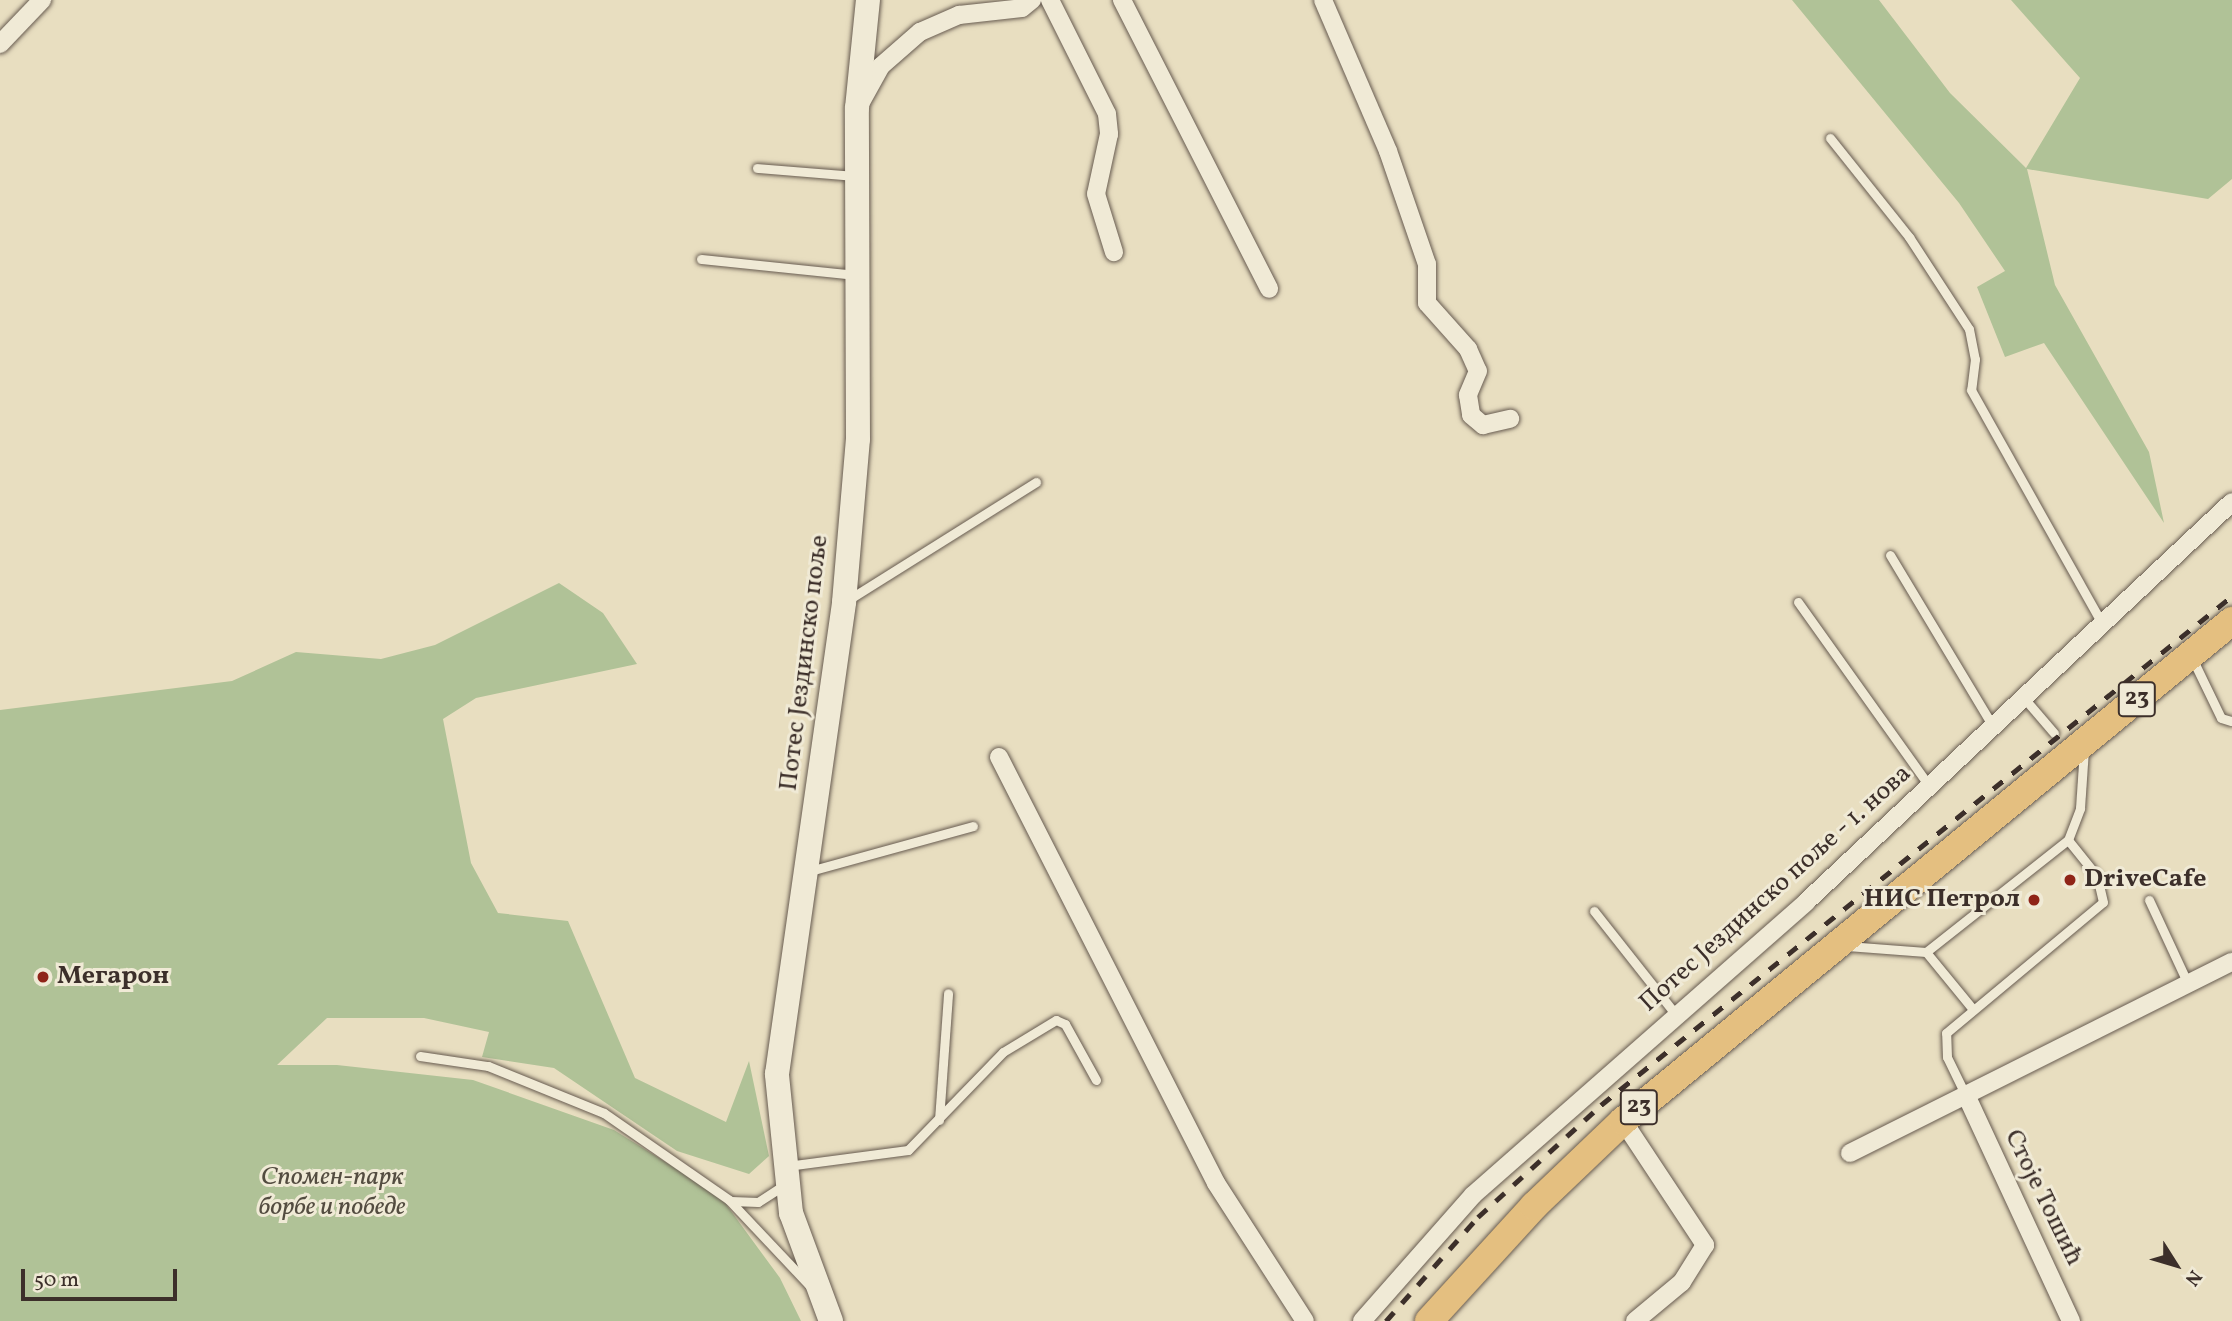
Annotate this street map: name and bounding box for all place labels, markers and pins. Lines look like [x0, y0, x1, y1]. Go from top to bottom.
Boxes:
place label: DriveCafe [2084, 864, 2206, 896]
marker: DriveCafe [2062, 872, 2078, 888]
place label: НИС Петрол [1864, 884, 2020, 916]
marker: НИС Петрол [2026, 892, 2042, 908]
place label: Мегарон [57, 961, 169, 993]
marker: Мегарон [35, 969, 51, 985]

